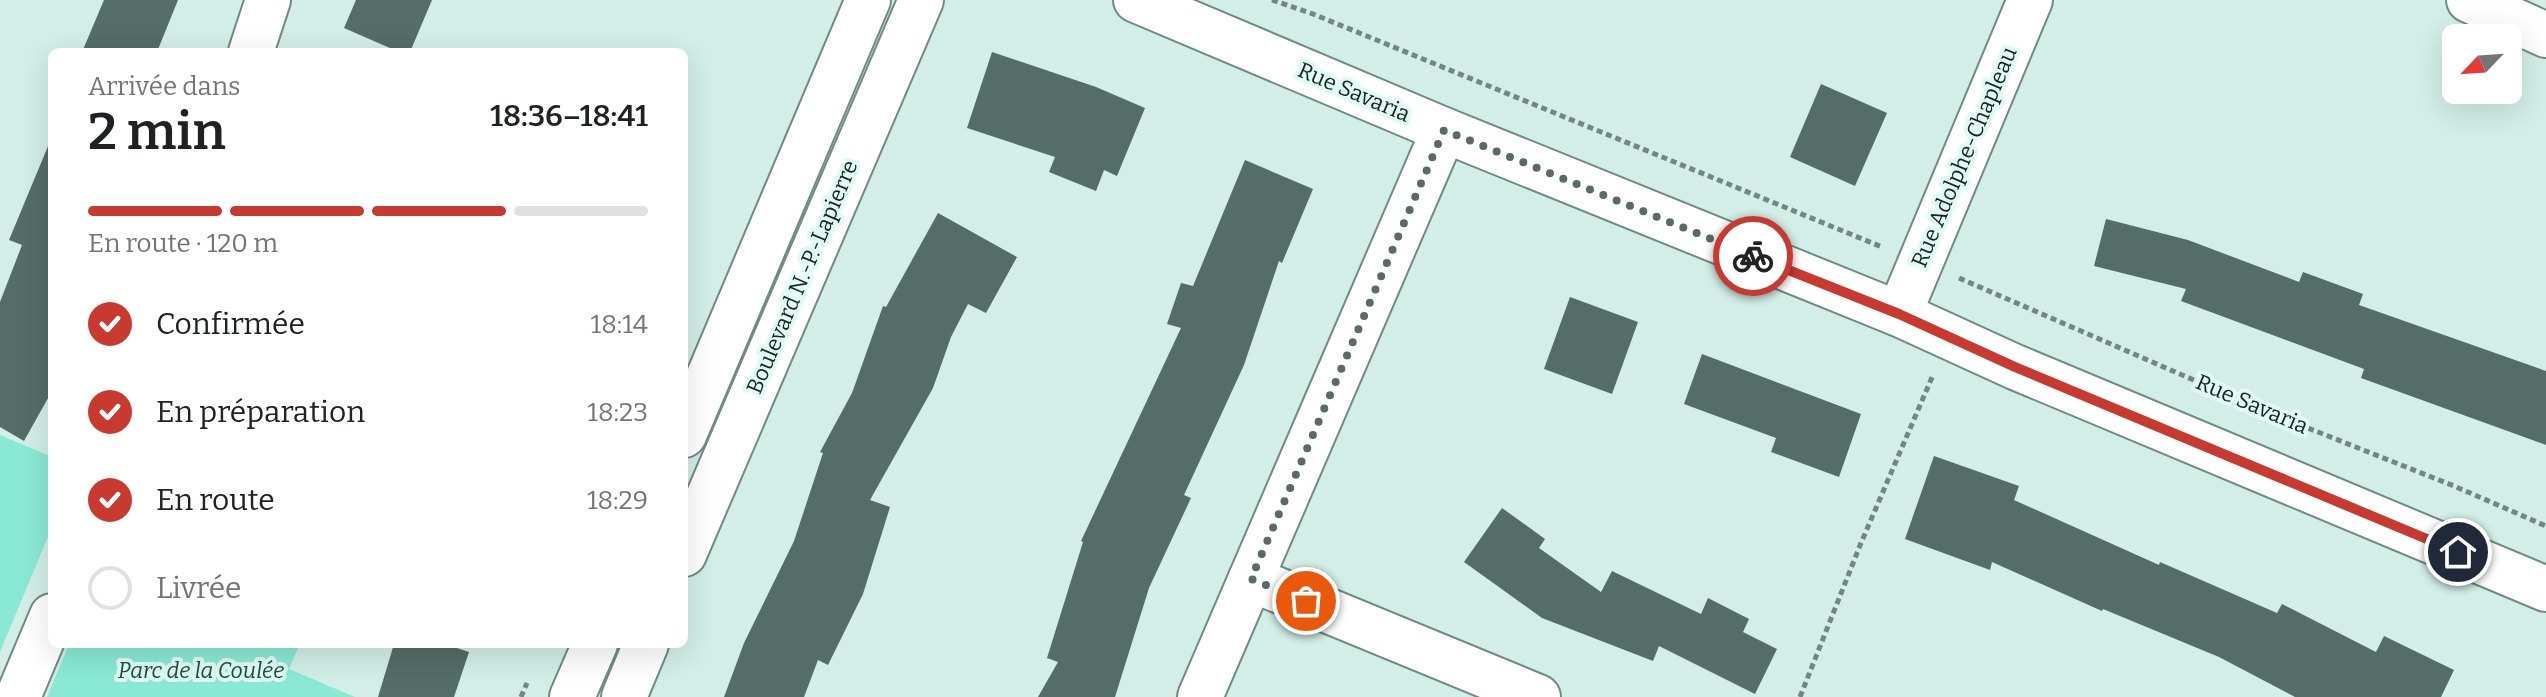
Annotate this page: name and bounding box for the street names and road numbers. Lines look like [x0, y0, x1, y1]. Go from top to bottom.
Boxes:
street label: Rue Adolphe-Chapleau [1905, 42, 2023, 271]
street label: Rue Savaria [1294, 56, 1414, 128]
street label: Boulevard N.-P.-Lapierre [740, 156, 864, 398]
street label: Rue Savaria [2192, 368, 2312, 440]

